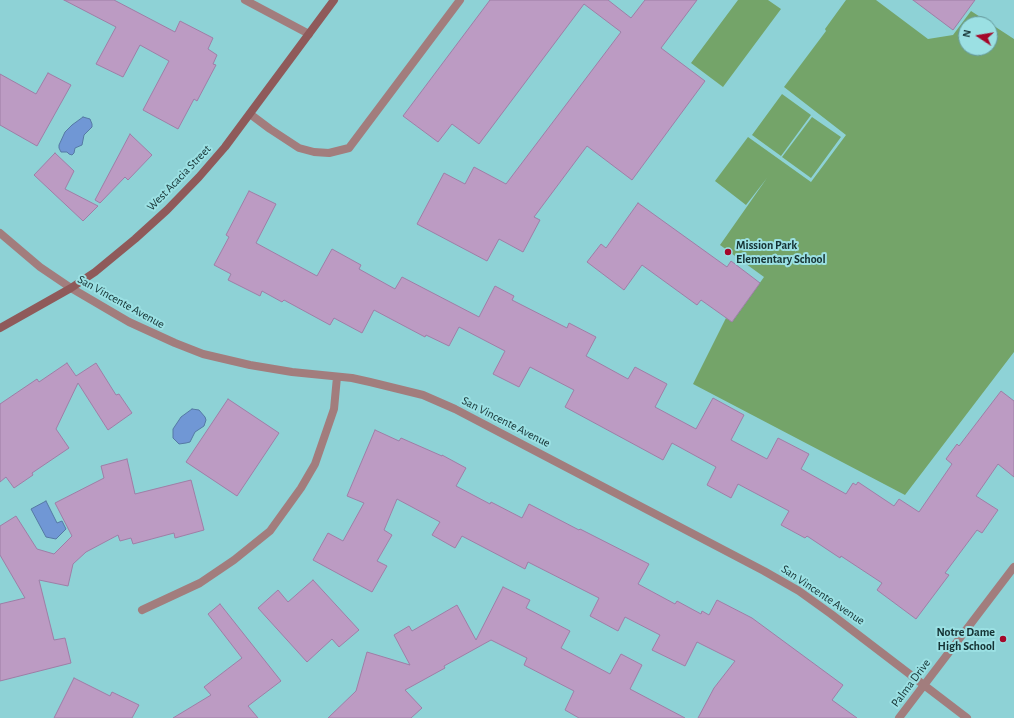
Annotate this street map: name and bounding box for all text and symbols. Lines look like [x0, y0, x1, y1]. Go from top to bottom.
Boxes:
north arrow [958, 16, 998, 56]
text: N [961, 29, 973, 38]
street label: West Acacia Street [144, 142, 214, 214]
place label: Mission Park Elementary School [736, 238, 826, 266]
marker: Mission Park Elementary School [723, 247, 733, 257]
street label: San Vincente Avenue [75, 272, 167, 332]
street label: San Vincente Avenue [459, 393, 553, 451]
street label: San Vincente Avenue [779, 562, 867, 628]
place label: Notre Dame High School [936, 625, 995, 653]
marker: Notre Dame High School [998, 634, 1008, 644]
street label: Palma Drive [888, 656, 934, 710]

